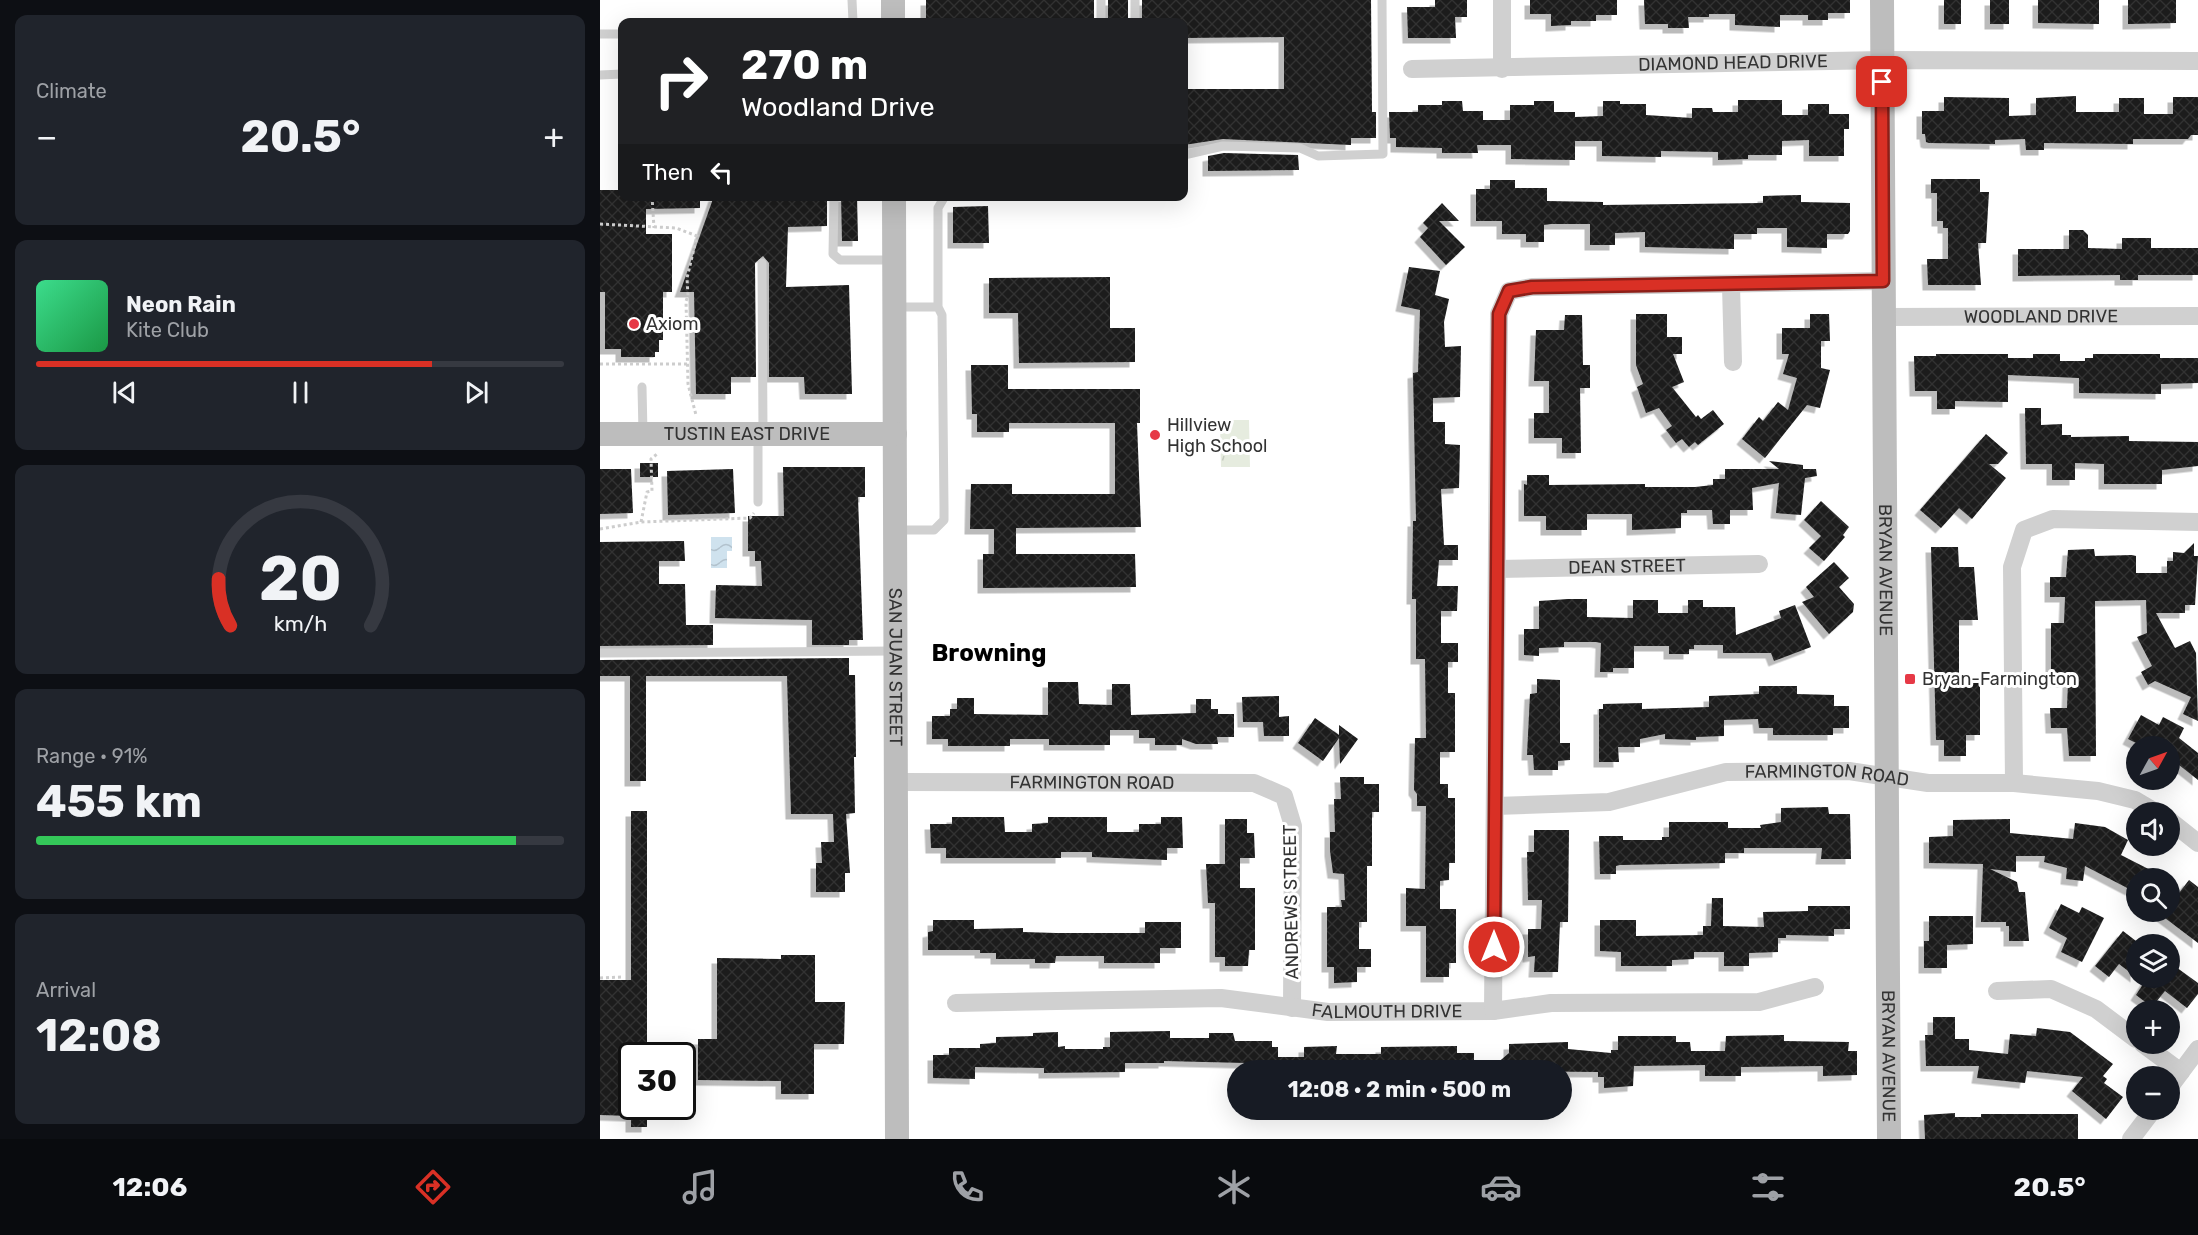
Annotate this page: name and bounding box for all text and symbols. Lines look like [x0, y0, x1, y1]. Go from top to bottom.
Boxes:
text: 270 m [741, 40, 868, 90]
icon: right [642, 42, 720, 120]
street label: DIAMOND HEAD DRIVE [1638, 50, 1828, 76]
pin [1856, 56, 1907, 107]
icon: arrive [1865, 65, 1898, 98]
text: Climate [36, 79, 107, 103]
text: Woodland Drive [741, 91, 935, 123]
text: 20.5° [241, 110, 360, 163]
text: − [36, 117, 57, 156]
text: + [543, 117, 564, 156]
icon: left [705, 156, 738, 189]
text: Then [642, 159, 693, 186]
text: Neon Rain [126, 291, 236, 318]
street label: WOODLAND DRIVE [1964, 305, 2118, 328]
place label: Axiom [646, 313, 698, 335]
marker: Axiom [627, 317, 641, 331]
text: Kite Club [126, 318, 209, 342]
icon: previous [108, 376, 141, 409]
icon: pause [284, 376, 317, 409]
icon: next [460, 376, 493, 409]
place label: Hillview High School [1167, 414, 1267, 457]
street label: TUSTIN EAST DRIVE [664, 423, 830, 445]
marker: Hillview High School [1148, 428, 1162, 442]
street label: BRYAN AVENUE [1874, 504, 1897, 636]
text: 20 [259, 543, 341, 617]
street label: DEAN STREET [1568, 554, 1686, 579]
street label: SAN JUAN STREET [884, 588, 907, 746]
text: km/h [273, 612, 327, 637]
district label: Browning [931, 639, 1047, 667]
place label: Bryan-Farmington [1922, 668, 2077, 690]
marker: Bryan-Farmington [1903, 672, 1917, 686]
north arrow [2126, 736, 2180, 790]
map controls [2126, 736, 2180, 1120]
text: Range · 91% [36, 744, 147, 768]
street label: FARMINGTON ROAD [1745, 759, 1911, 791]
street label: FARMINGTON ROAD [1010, 771, 1174, 794]
text: 455 km [36, 775, 202, 828]
button: sound [2126, 802, 2180, 856]
street label: ANDREWS STREET [1279, 824, 1303, 980]
button: search [2126, 868, 2180, 922]
position arrow [1462, 915, 1526, 979]
button: layers [2126, 934, 2180, 988]
text: Arrival [36, 978, 96, 1002]
street label: BRYAN AVENUE [1877, 990, 1900, 1122]
street label: FALMOUTH DRIVE [1310, 999, 1462, 1024]
button: + [2126, 1000, 2180, 1054]
text: 12:08 [36, 1009, 162, 1062]
speed limit sign: 30 [618, 1042, 696, 1120]
button: − [2126, 1066, 2180, 1120]
text: 12:08 · 2 min · 500 m [1288, 1076, 1511, 1103]
icon: directions [412, 1166, 454, 1208]
icon: music [679, 1166, 721, 1208]
icon: phone [946, 1166, 988, 1208]
icon: climate [1213, 1166, 1255, 1208]
icon: car [1480, 1166, 1522, 1208]
icon: filters [1747, 1166, 1789, 1208]
text: 12:06 [112, 1171, 187, 1203]
text: 20.5° [2014, 1171, 2086, 1203]

